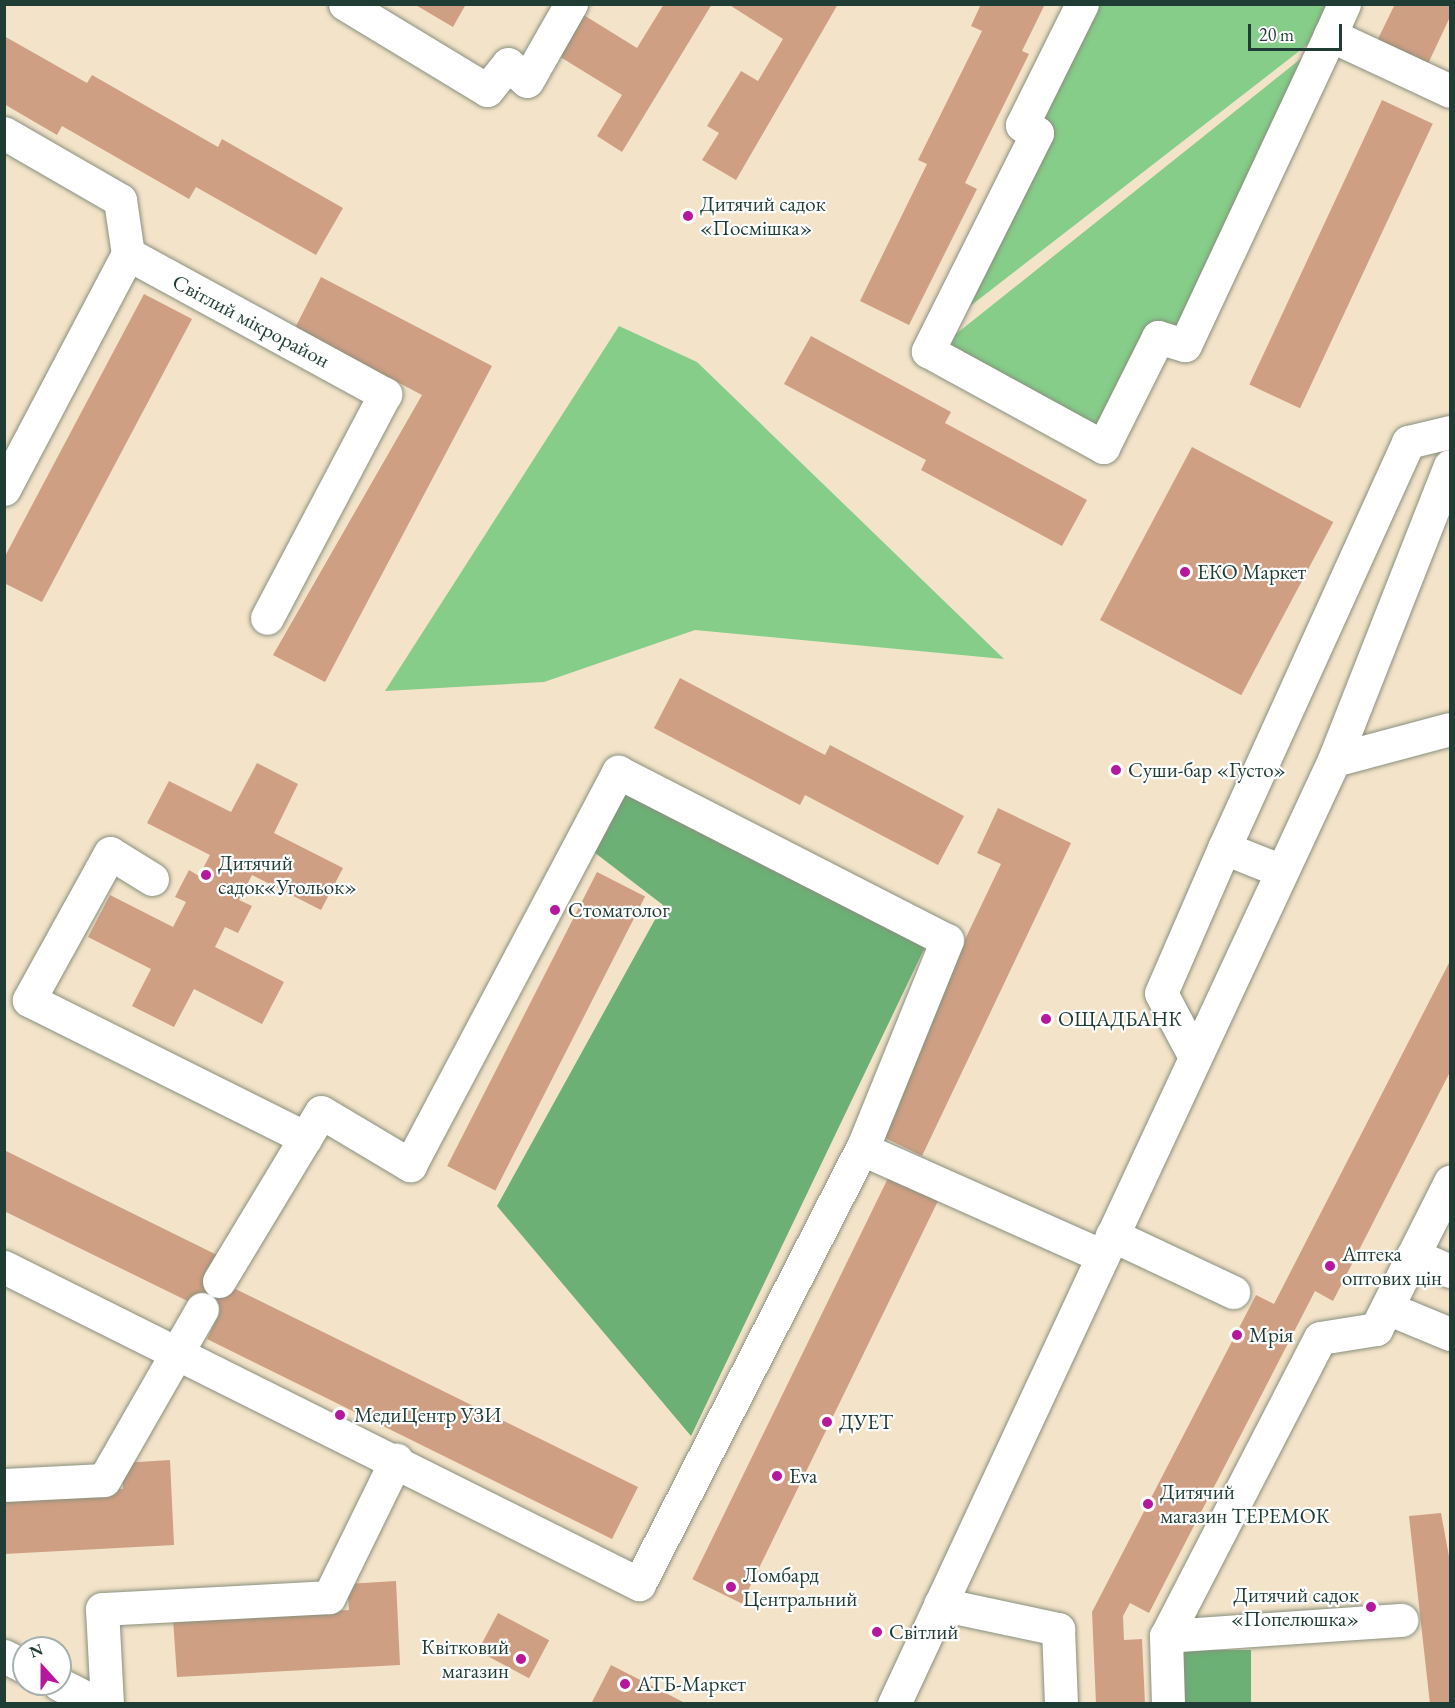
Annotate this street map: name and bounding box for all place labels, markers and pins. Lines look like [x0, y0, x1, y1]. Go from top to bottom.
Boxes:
place label: Дитячий садок «Посмішка» [700, 191, 826, 241]
marker: Дитячий садок «Посмішка» [681, 209, 695, 223]
place label: ЕКО Маркет [1197, 559, 1306, 585]
marker: ЕКО Маркет [1178, 565, 1192, 579]
place label: Суши-бар «Густо» [1128, 757, 1286, 783]
marker: Суши-бар «Густо» [1109, 763, 1123, 777]
place label: Дитячий садок«Угольок» [218, 850, 357, 900]
marker: Дитячий садок«Угольок» [199, 868, 213, 882]
place label: Стоматолог [568, 897, 670, 923]
marker: Стоматолог [546, 901, 564, 919]
place label: ОЩАДБАНК [1058, 1006, 1182, 1032]
marker: ОЩАДБАНК [1039, 1012, 1053, 1026]
place label: Аптека оптових цін [1342, 1241, 1442, 1291]
marker: Аптека оптових цін [1323, 1259, 1337, 1273]
place label: Мрія [1249, 1322, 1293, 1348]
marker: Мрія [1230, 1328, 1244, 1342]
place label: МедиЦентр УЗИ [354, 1402, 501, 1428]
marker: МедиЦентр УЗИ [331, 1406, 349, 1424]
place label: ДУЕТ [839, 1409, 893, 1435]
marker: ДУЕТ [820, 1415, 834, 1429]
place label: Eva [789, 1463, 817, 1489]
marker: Eva [770, 1469, 784, 1483]
place label: Дитячий магазин ТЕРЕМОК [1160, 1479, 1330, 1529]
marker: Дитячий магазин ТЕРЕМОК [1141, 1497, 1155, 1511]
place label: Ломбард Центральний [743, 1562, 857, 1612]
marker: Ломбард Центральний [724, 1580, 738, 1594]
place label: Дитячий садок «Попелюшка» [1231, 1582, 1359, 1632]
marker: Дитячий садок «Попелюшка» [1364, 1600, 1378, 1614]
place label: Світлий [889, 1619, 958, 1645]
marker: Світлий [870, 1625, 884, 1639]
place label: Квітковий магазин [421, 1634, 509, 1684]
marker: Квітковий магазин [514, 1652, 528, 1666]
place label: АТБ-Маркет [637, 1671, 746, 1697]
marker: АТБ-Маркет [618, 1677, 632, 1691]

